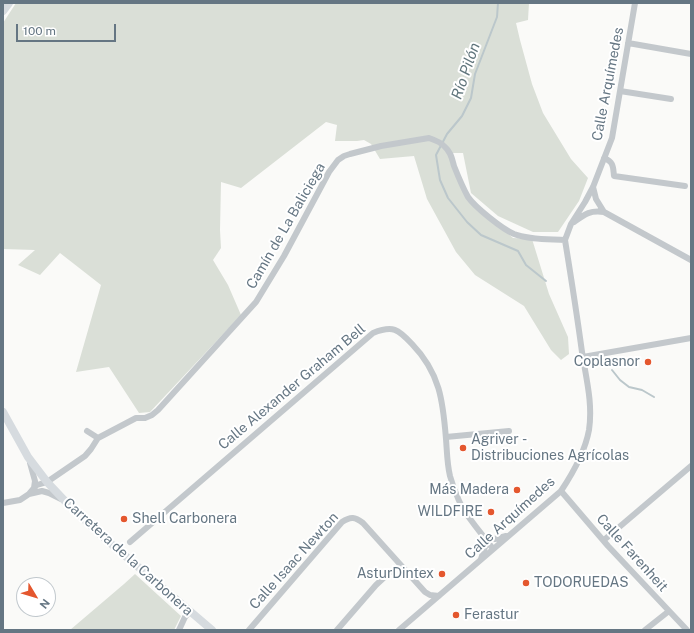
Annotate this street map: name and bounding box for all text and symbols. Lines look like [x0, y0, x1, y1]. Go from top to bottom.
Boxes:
scale bar [18, 16, 118, 42]
text: 100 m [23, 24, 56, 38]
street label: Calle Arquímedes [589, 26, 627, 142]
water label: Río Pilón [448, 40, 484, 102]
street label: Camín de La Baliciega [243, 160, 329, 292]
street label: Calle Alexander Graham Bell [215, 321, 369, 453]
place label: Coplasnor [574, 354, 640, 370]
marker: Coplasnor [643, 357, 653, 367]
place label: Agriver - Distribuciones Agrícolas [471, 432, 629, 464]
marker: Agriver - Distribuciones Agrícolas [458, 443, 468, 453]
street label: Calle Arquímedes [462, 473, 558, 563]
place label: Más Madera [429, 482, 509, 498]
marker: Más Madera [512, 485, 522, 495]
street label: Carretera de la Carbonera [60, 494, 196, 620]
place label: WILDFIRE [417, 504, 483, 520]
marker: WILDFIRE [486, 507, 496, 517]
street label: Calle Isaac Newton [246, 509, 342, 613]
place label: Shell Carbonera [132, 511, 237, 527]
street label: Calle Farenheit [593, 511, 671, 595]
marker: Shell Carbonera [119, 514, 129, 524]
place label: AsturDintex [357, 566, 434, 582]
marker: AsturDintex [437, 569, 447, 579]
place label: TODORUEDAS [534, 575, 629, 591]
north arrow [16, 577, 56, 617]
marker: TODORUEDAS [521, 578, 531, 588]
text: N [37, 597, 52, 611]
place label: Ferastur [464, 607, 519, 623]
marker: Ferastur [451, 610, 461, 620]

